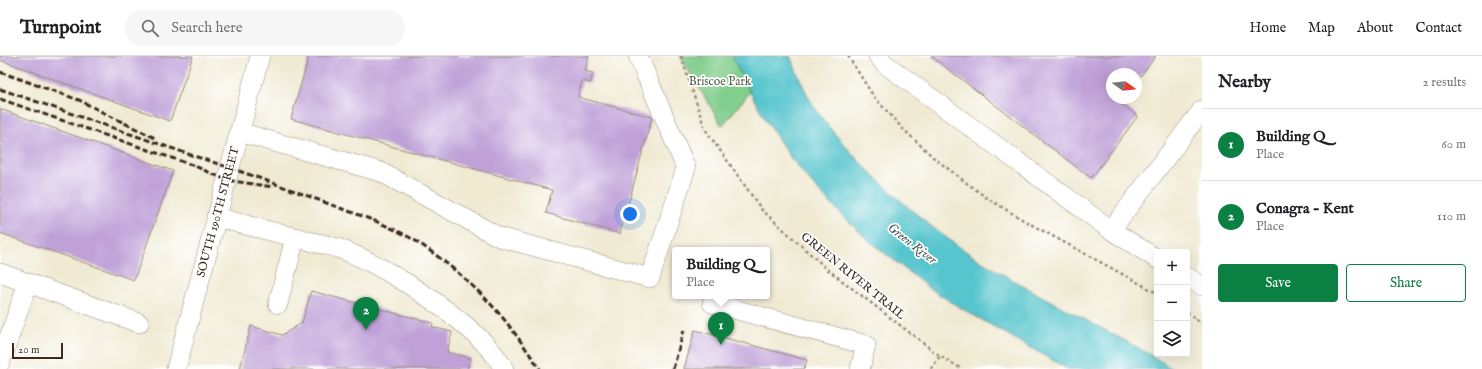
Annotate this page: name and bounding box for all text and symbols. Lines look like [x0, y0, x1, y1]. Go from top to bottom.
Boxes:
search box [125, 10, 405, 46]
text: Turnpoint [20, 16, 101, 40]
icon: search [139, 17, 161, 39]
text: Search here [171, 18, 243, 37]
text: Home [1250, 19, 1286, 37]
text: Map [1308, 19, 1335, 37]
text: About [1357, 19, 1393, 37]
text: Contact [1415, 19, 1462, 37]
north arrow [1106, 68, 1142, 104]
text: Nearby [1218, 72, 1271, 93]
park label: Briscoe Park [689, 74, 752, 89]
text: 2 results [1422, 74, 1466, 91]
text: Building Q [1256, 127, 1325, 146]
text: 1 [1229, 136, 1233, 153]
text: 60 m [1441, 136, 1466, 153]
street label: SOUTH 190TH STREET [193, 145, 243, 279]
text: Place [1256, 146, 1284, 163]
text: Conagra - Kent [1256, 199, 1354, 218]
your location [620, 204, 640, 224]
text: 2 [1228, 208, 1234, 225]
text: 110 m [1437, 208, 1466, 225]
text: Place [1256, 218, 1284, 235]
water label: Green River [884, 219, 940, 269]
street label: GREEN RIVER TRAIL [798, 229, 909, 323]
popup [672, 247, 770, 299]
map controls [1154, 249, 1190, 357]
button: + [1154, 249, 1190, 285]
text: Building Q [686, 255, 756, 274]
button: Save [1218, 264, 1338, 302]
button: Share [1346, 264, 1466, 302]
text: Place [686, 274, 715, 291]
button: − [1154, 285, 1190, 321]
pin: 2 [353, 297, 379, 330]
pin: 1 [708, 312, 734, 345]
button: layers [1154, 321, 1190, 357]
scale bar [12, 341, 63, 360]
text: 20 m [18, 343, 39, 357]

